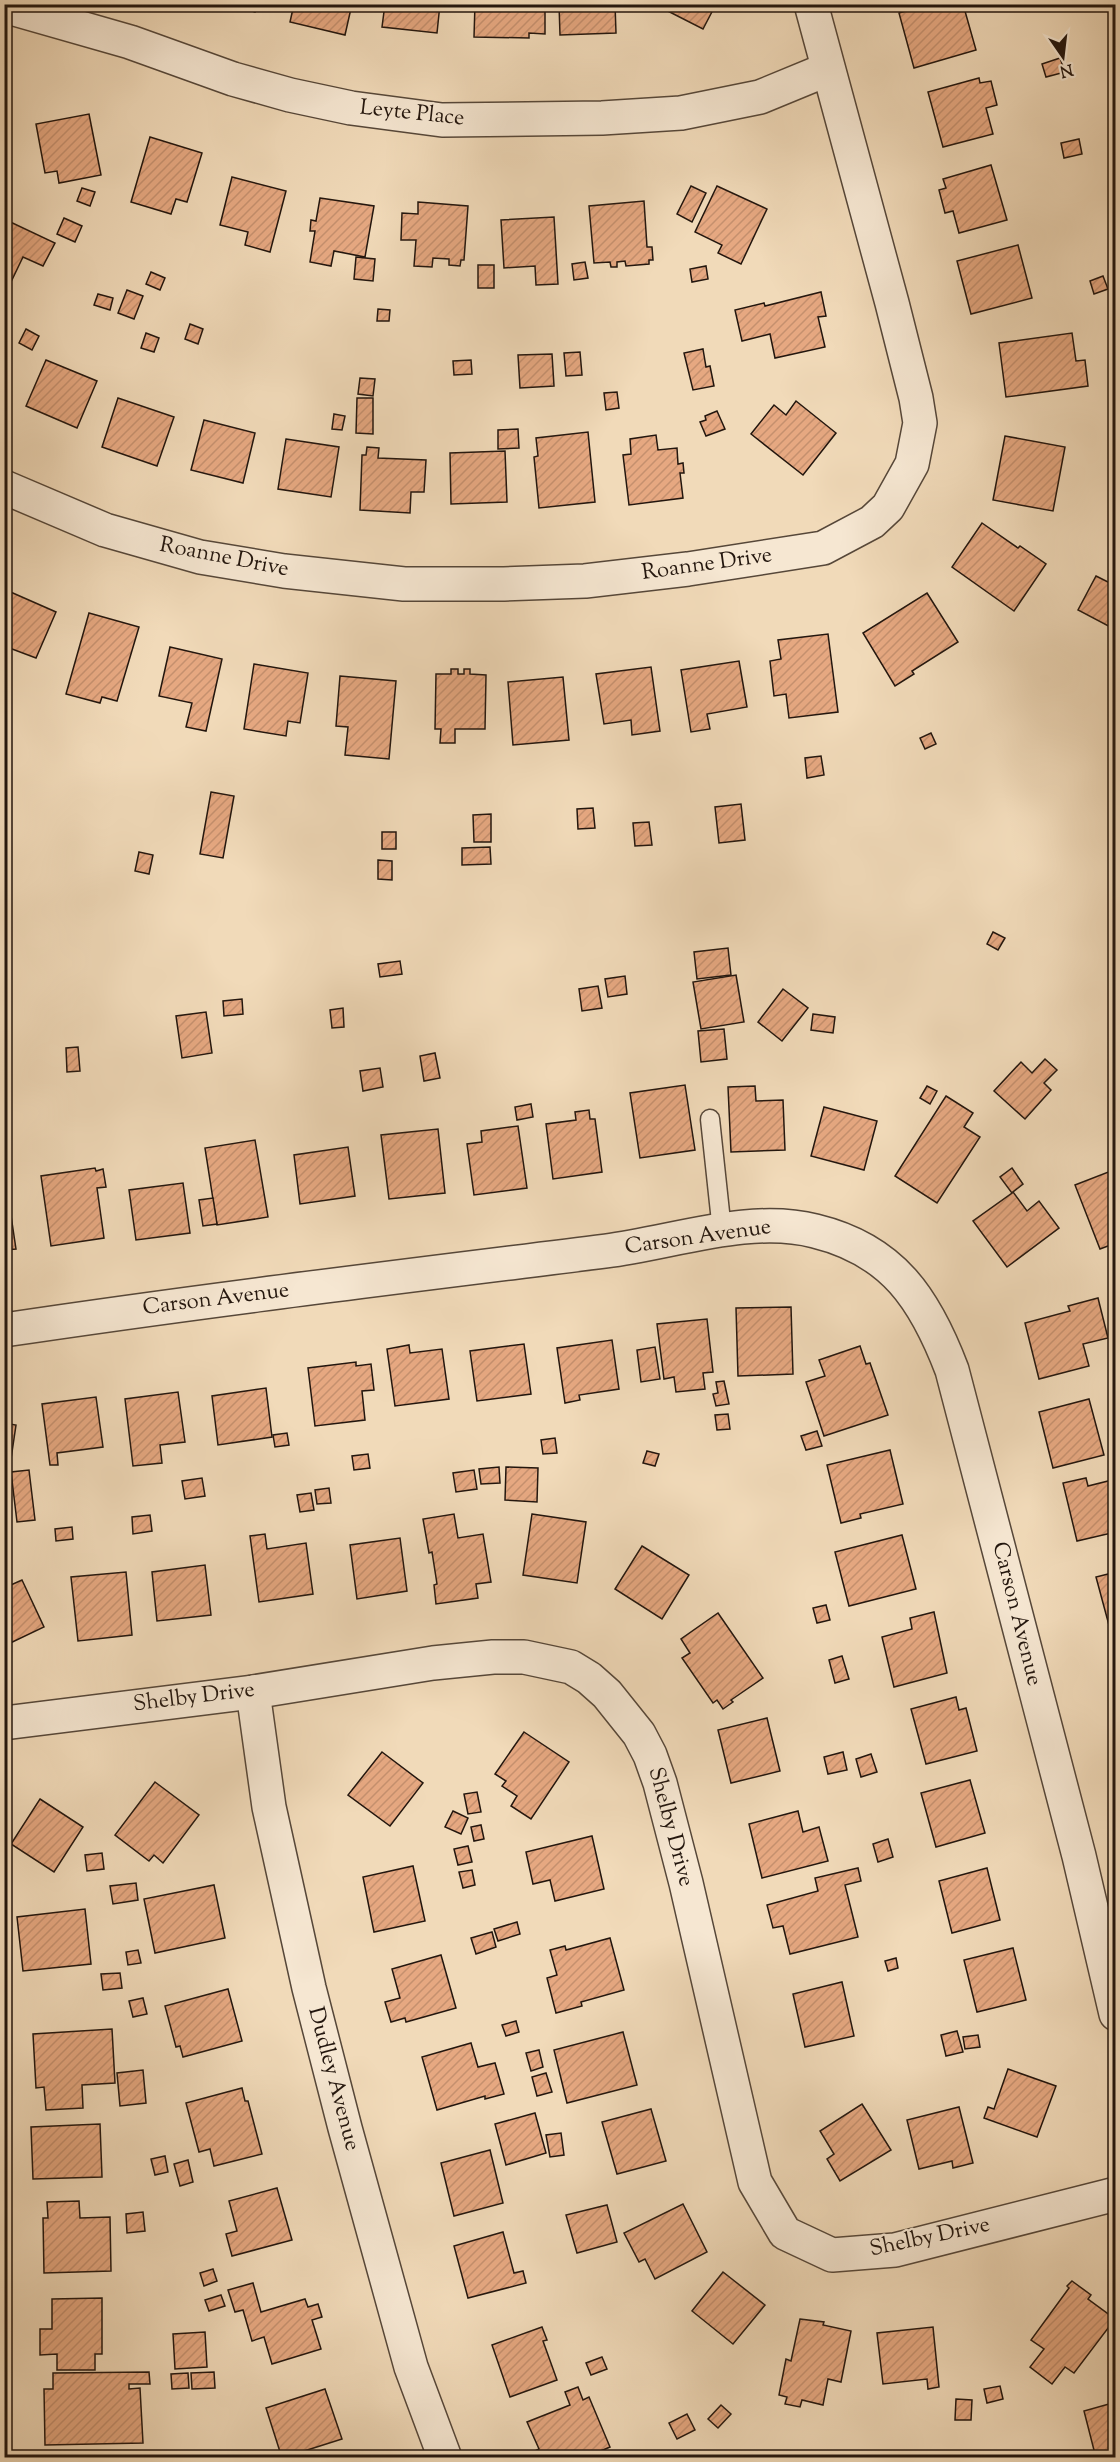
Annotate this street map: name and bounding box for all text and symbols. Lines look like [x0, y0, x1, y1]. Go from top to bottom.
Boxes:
north arrow [1033, 27, 1093, 87]
text: N [1057, 56, 1075, 82]
street label: Leyte Place [358, 93, 466, 135]
street label: Roanne Drive [157, 530, 291, 586]
street label: Roanne Drive [640, 540, 774, 590]
street label: Carson Avenue [623, 1212, 773, 1264]
street label: Carson Avenue [141, 1275, 291, 1325]
street label: Carson Avenue [983, 1539, 1049, 1689]
street label: Shelby Drive [131, 1675, 257, 1721]
street label: Shelby Drive [639, 1764, 701, 1890]
street label: Dudley Avenue [298, 2004, 368, 2154]
street label: Shelby Drive [867, 2210, 993, 2266]

